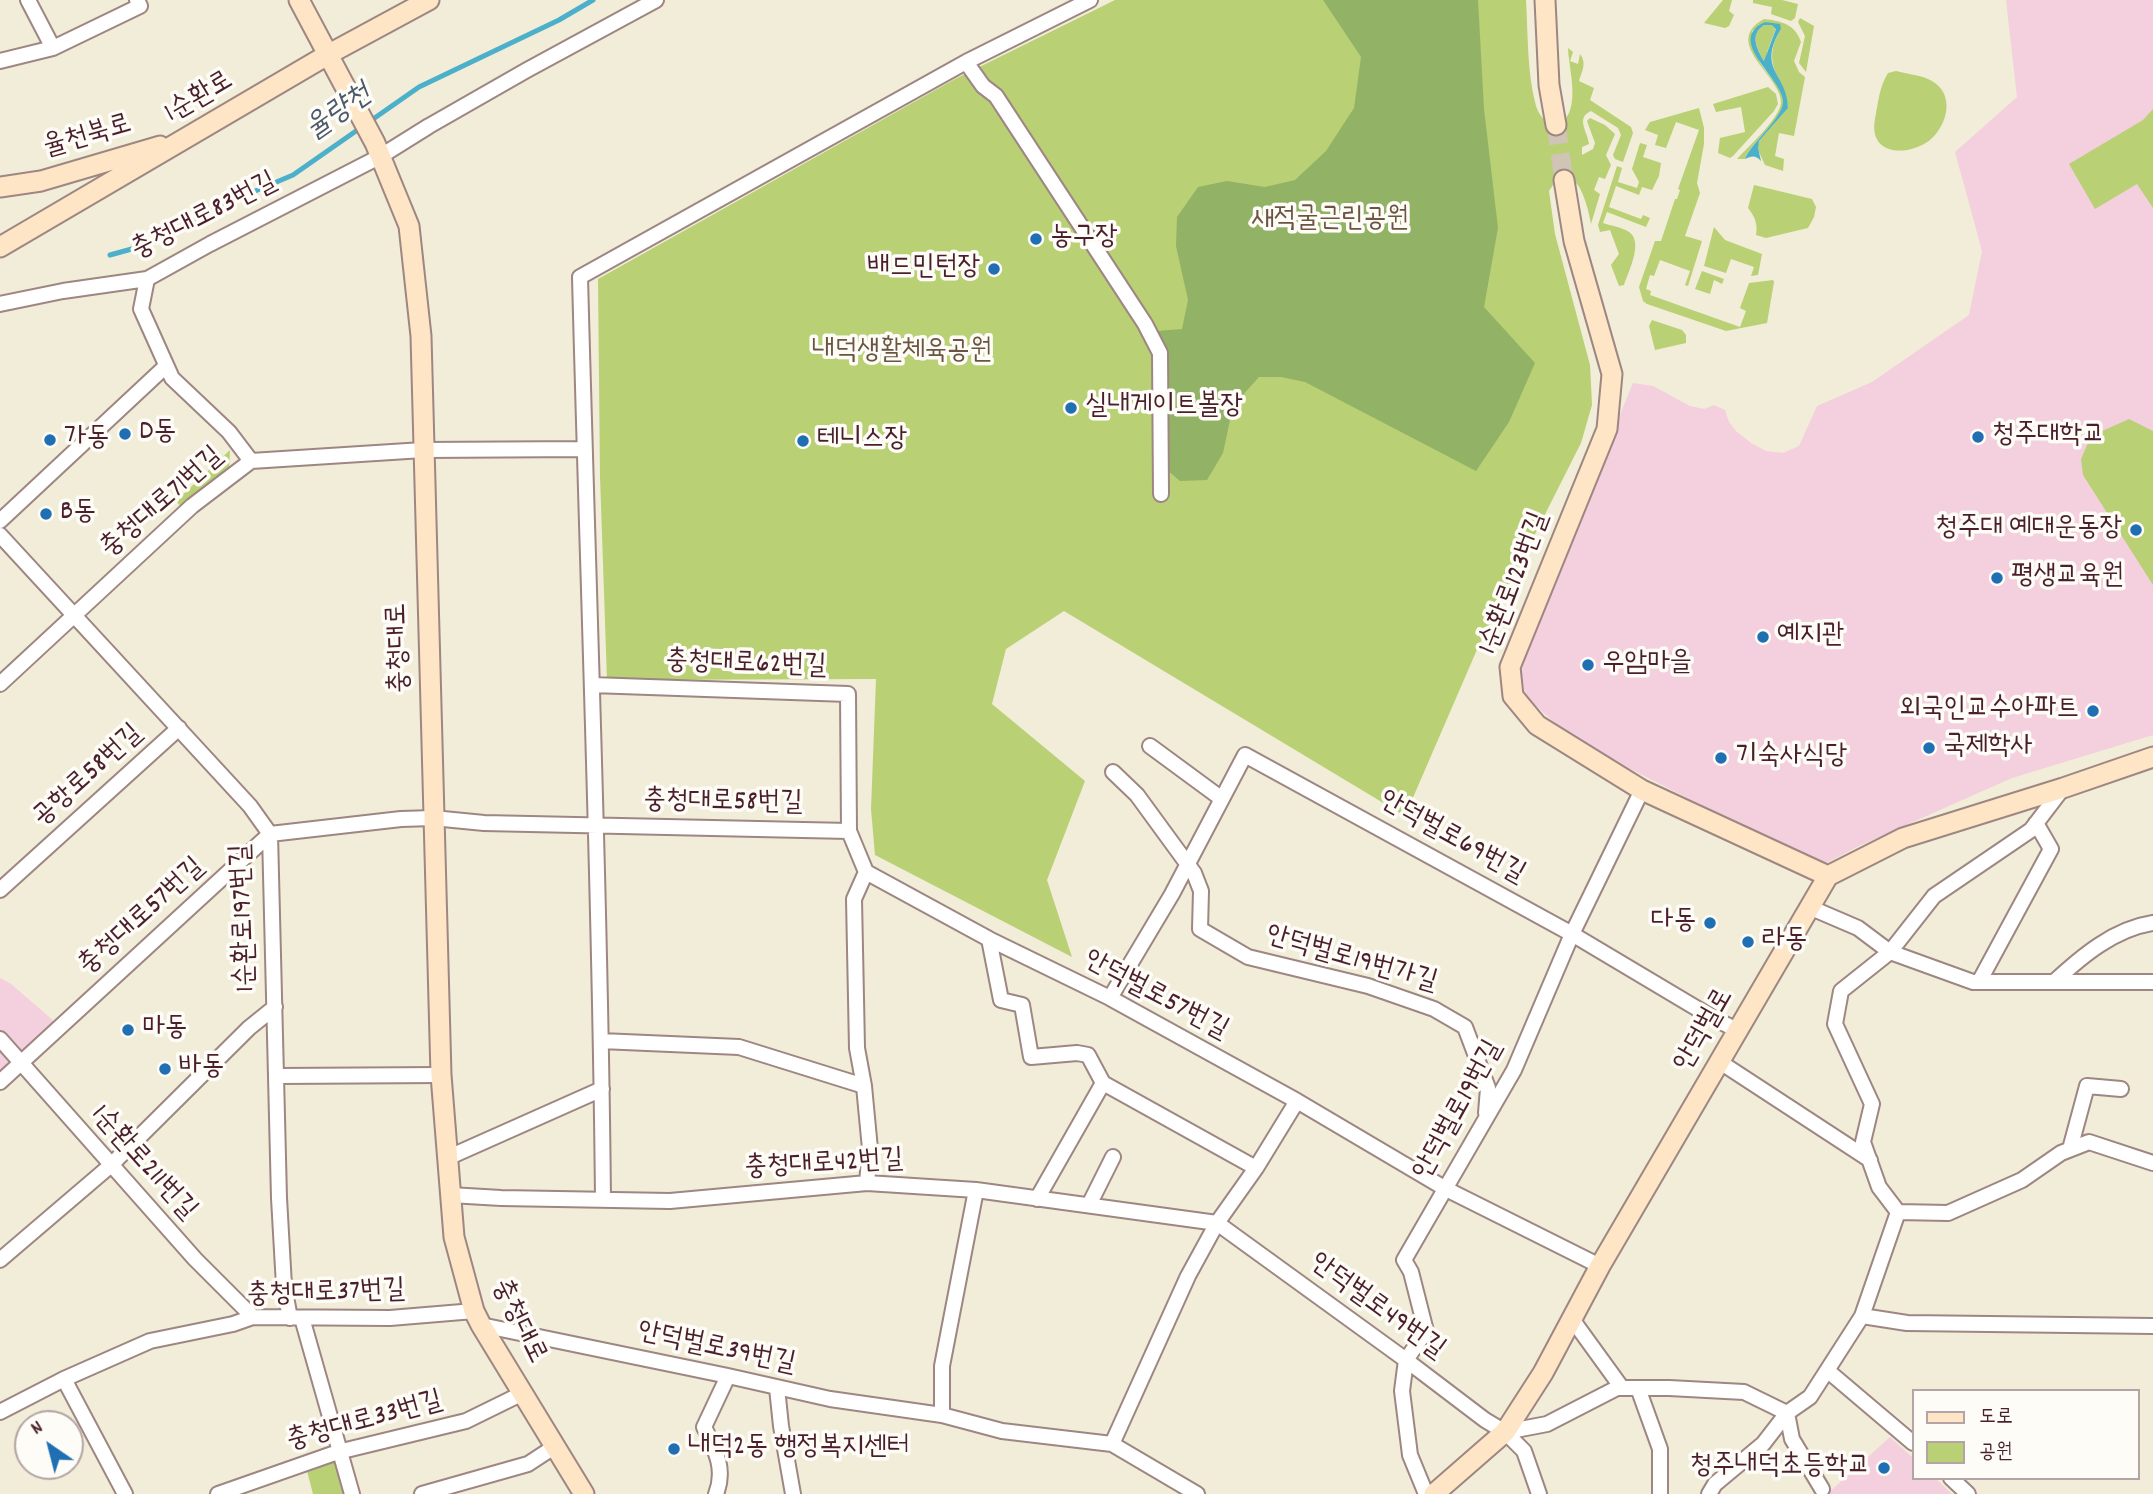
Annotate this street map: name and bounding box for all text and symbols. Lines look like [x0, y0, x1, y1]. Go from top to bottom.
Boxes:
street label: 1순환로 [160, 66, 240, 132]
water label: 율량천 [300, 78, 380, 150]
street label: 율천북로 [40, 109, 136, 167]
street label: 충청대로83번길 [127, 167, 283, 269]
park label: 새적굴근린공원 [1251, 204, 1409, 238]
place label: 농구장 [1050, 222, 1118, 256]
marker: 농구장 [1028, 231, 1044, 247]
place label: 배드민턴장 [867, 252, 980, 286]
marker: 배드민턴장 [986, 261, 1002, 277]
park label: 내덕생활체육공원 [812, 336, 992, 370]
place label: 실내게이트볼장 [1085, 391, 1243, 425]
marker: 실내게이트볼장 [1063, 400, 1079, 416]
place label: D동 [139, 417, 176, 451]
place label: 청주대학교 [1992, 420, 2105, 454]
place label: 가동 [64, 423, 109, 457]
place label: 테니스장 [817, 424, 907, 458]
marker: D동 [117, 426, 133, 442]
marker: 청주대학교 [1970, 429, 1986, 445]
marker: 가동 [42, 432, 58, 448]
marker: 테니스장 [795, 433, 811, 449]
street label: 충청대로71번길 [95, 441, 231, 567]
place label: B동 [60, 497, 96, 531]
marker: B동 [38, 506, 54, 522]
street label: 1순환로123번길 [1474, 508, 1558, 660]
place label: 청주대 예대운동장 [1935, 513, 2122, 547]
marker: 청주대 예대운동장 [2128, 522, 2144, 538]
place label: 평생교육원 [2011, 561, 2124, 595]
marker: 평생교육원 [1989, 570, 2005, 586]
street label: 충청대로 [383, 602, 419, 694]
place label: 예지관 [1777, 620, 1845, 654]
marker: 예지관 [1755, 629, 1771, 645]
street label: 충청대로62번길 [665, 646, 827, 686]
place label: 우암마을 [1602, 648, 1692, 682]
marker: 우암마을 [1580, 657, 1596, 673]
place label: 외국인교수아파트 [1899, 694, 2079, 728]
marker: 외국인교수아파트 [2085, 703, 2101, 719]
street label: 공항로58번길 [27, 719, 151, 835]
place label: 국제학사 [1943, 731, 2033, 765]
marker: 국제학사 [1921, 740, 1937, 756]
place label: 기숙사식당 [1735, 741, 1848, 775]
marker: 기숙사식당 [1713, 750, 1729, 766]
street label: 안덕벌로69번길 [1372, 785, 1530, 893]
street label: 충청대로58번길 [643, 786, 803, 822]
street label: 1순환로197번길 [227, 843, 265, 993]
street label: 충청대로57번길 [73, 852, 213, 984]
place label: 다동 [1651, 906, 1696, 940]
marker: 다동 [1702, 915, 1718, 931]
street label: 안덕벌로19번가길 [1261, 921, 1441, 1001]
place label: 라동 [1762, 925, 1807, 959]
marker: 라동 [1740, 934, 1756, 950]
street label: 안덕벌로57번길 [1077, 945, 1233, 1049]
street label: 안덕벌로 [1669, 984, 1743, 1078]
place label: 마동 [142, 1013, 187, 1047]
marker: 마동 [120, 1022, 136, 1038]
street label: 안덕벌로19번길 [1408, 1035, 1512, 1187]
place label: 바동 [179, 1052, 224, 1086]
marker: 바동 [157, 1061, 173, 1077]
street label: 1순환로211번길 [82, 1100, 202, 1228]
street label: 충청대로42번길 [744, 1145, 904, 1187]
street label: 안덕벌로49번길 [1302, 1247, 1450, 1369]
street label: 충청대로 [482, 1274, 552, 1370]
street label: 충청대로37번길 [246, 1275, 406, 1315]
street label: 안덕벌로39번길 [634, 1317, 798, 1383]
street label: 충청대로33번길 [283, 1386, 447, 1460]
legend [1912, 1389, 2139, 1480]
text: 도로 [1979, 1403, 2013, 1433]
north arrow [14, 1410, 84, 1480]
text: N [26, 1415, 49, 1443]
place label: 내덕2동 행정복지센터 [688, 1432, 909, 1466]
text: 공원 [1979, 1438, 2013, 1468]
marker: 내덕2동 행정복지센터 [666, 1441, 682, 1457]
place label: 청주내덕초등학교 [1690, 1451, 1870, 1485]
marker: 청주내덕초등학교 [1876, 1460, 1892, 1476]

